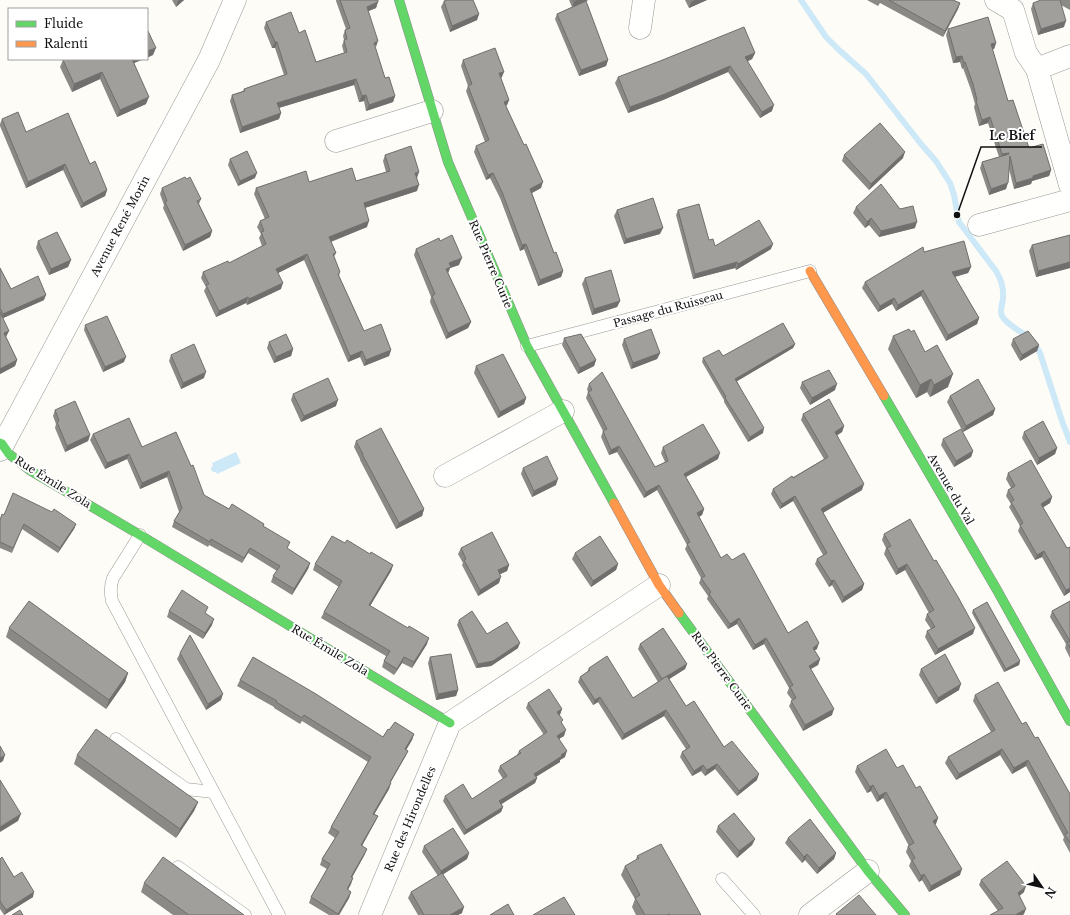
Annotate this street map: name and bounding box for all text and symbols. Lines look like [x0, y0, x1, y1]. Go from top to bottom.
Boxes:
legend [8, 8, 148, 60]
text: Fluide [44, 16, 83, 31]
text: Ralenti [44, 36, 88, 51]
callout: Le Bief [981, 123, 1042, 147]
text: Le Bief [989, 128, 1036, 143]
street label: Avenue René Morin [87, 173, 153, 280]
street label: Rue Pierre Curie [466, 218, 516, 310]
street label: Passage du Ruisseau [612, 287, 725, 330]
street label: Avenue du Val [924, 450, 977, 527]
street label: Rue Émile Zola [12, 453, 95, 512]
street label: Rue Émile Zola [289, 621, 372, 679]
street label: Rue Pierre Curie [689, 629, 755, 713]
street label: Rue des Hirondelles [381, 764, 439, 874]
north arrow [1022, 867, 1062, 907]
text: N [1041, 884, 1059, 901]

